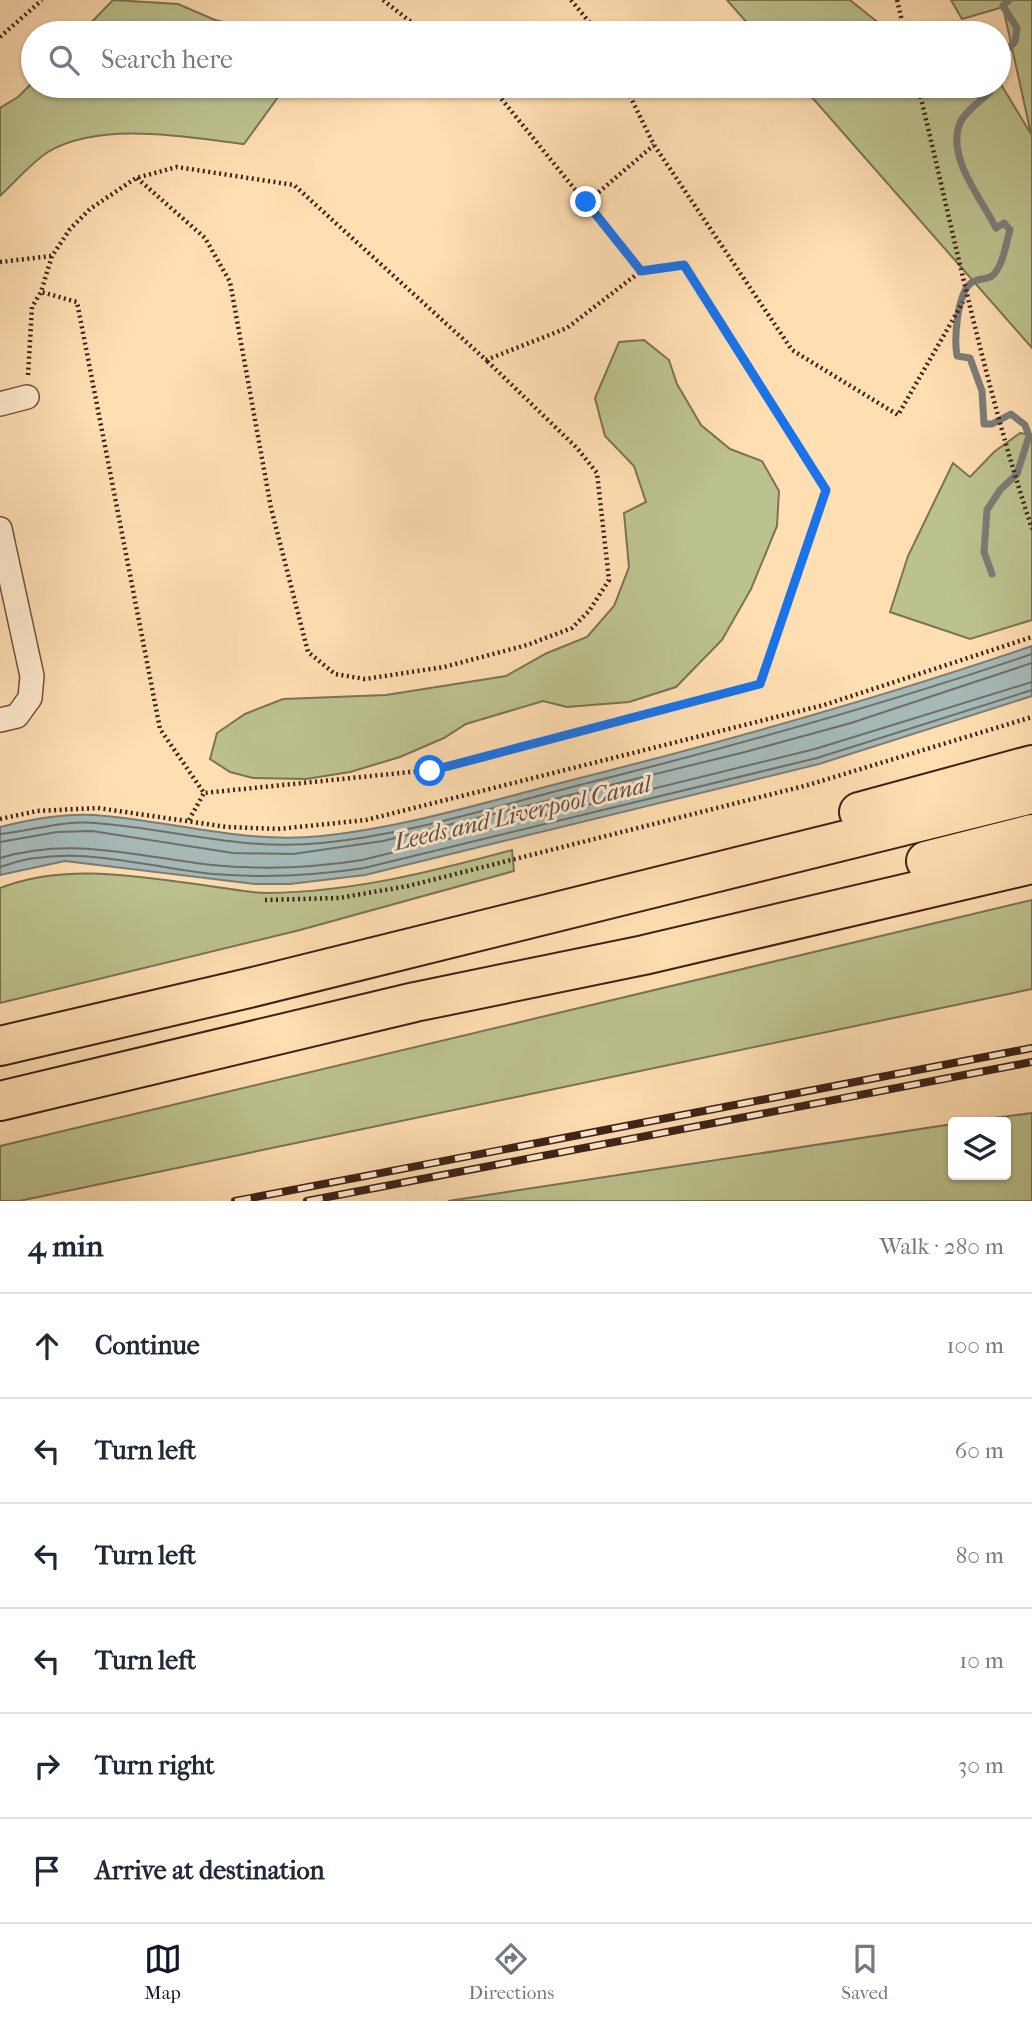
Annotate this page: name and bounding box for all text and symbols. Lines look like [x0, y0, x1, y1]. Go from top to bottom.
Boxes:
search box [21, 21, 1011, 98]
icon: search [45, 41, 83, 79]
text: Search here [101, 44, 233, 75]
route end [570, 186, 601, 217]
route start [414, 755, 445, 786]
water label: Leeds and Liverpool Canal [389, 769, 656, 857]
map controls [948, 1117, 1011, 1180]
button: layers [948, 1117, 1011, 1180]
text: 4 min [28, 1229, 103, 1264]
text: Walk · 280 m [880, 1233, 1004, 1260]
icon: ahead [28, 1327, 66, 1365]
text: Continue [95, 1330, 200, 1361]
text: 100 m [946, 1332, 1004, 1359]
icon: left [28, 1432, 66, 1470]
text: Turn left [95, 1435, 196, 1466]
text: 60 m [955, 1437, 1004, 1464]
icon: left [28, 1537, 66, 1575]
text: Turn left [95, 1540, 196, 1571]
text: 80 m [956, 1542, 1004, 1569]
icon: left [28, 1642, 66, 1680]
text: Turn left [95, 1645, 196, 1676]
text: 10 m [959, 1647, 1004, 1674]
icon: right [28, 1747, 66, 1785]
text: Turn right [95, 1750, 215, 1781]
text: 30 m [958, 1752, 1004, 1779]
icon: arrive [28, 1852, 66, 1890]
text: Arrive at destination [95, 1855, 325, 1886]
tab: Map [144, 1940, 182, 2004]
tab: Directions [469, 1940, 554, 2004]
tab: Saved [841, 1940, 888, 2004]

